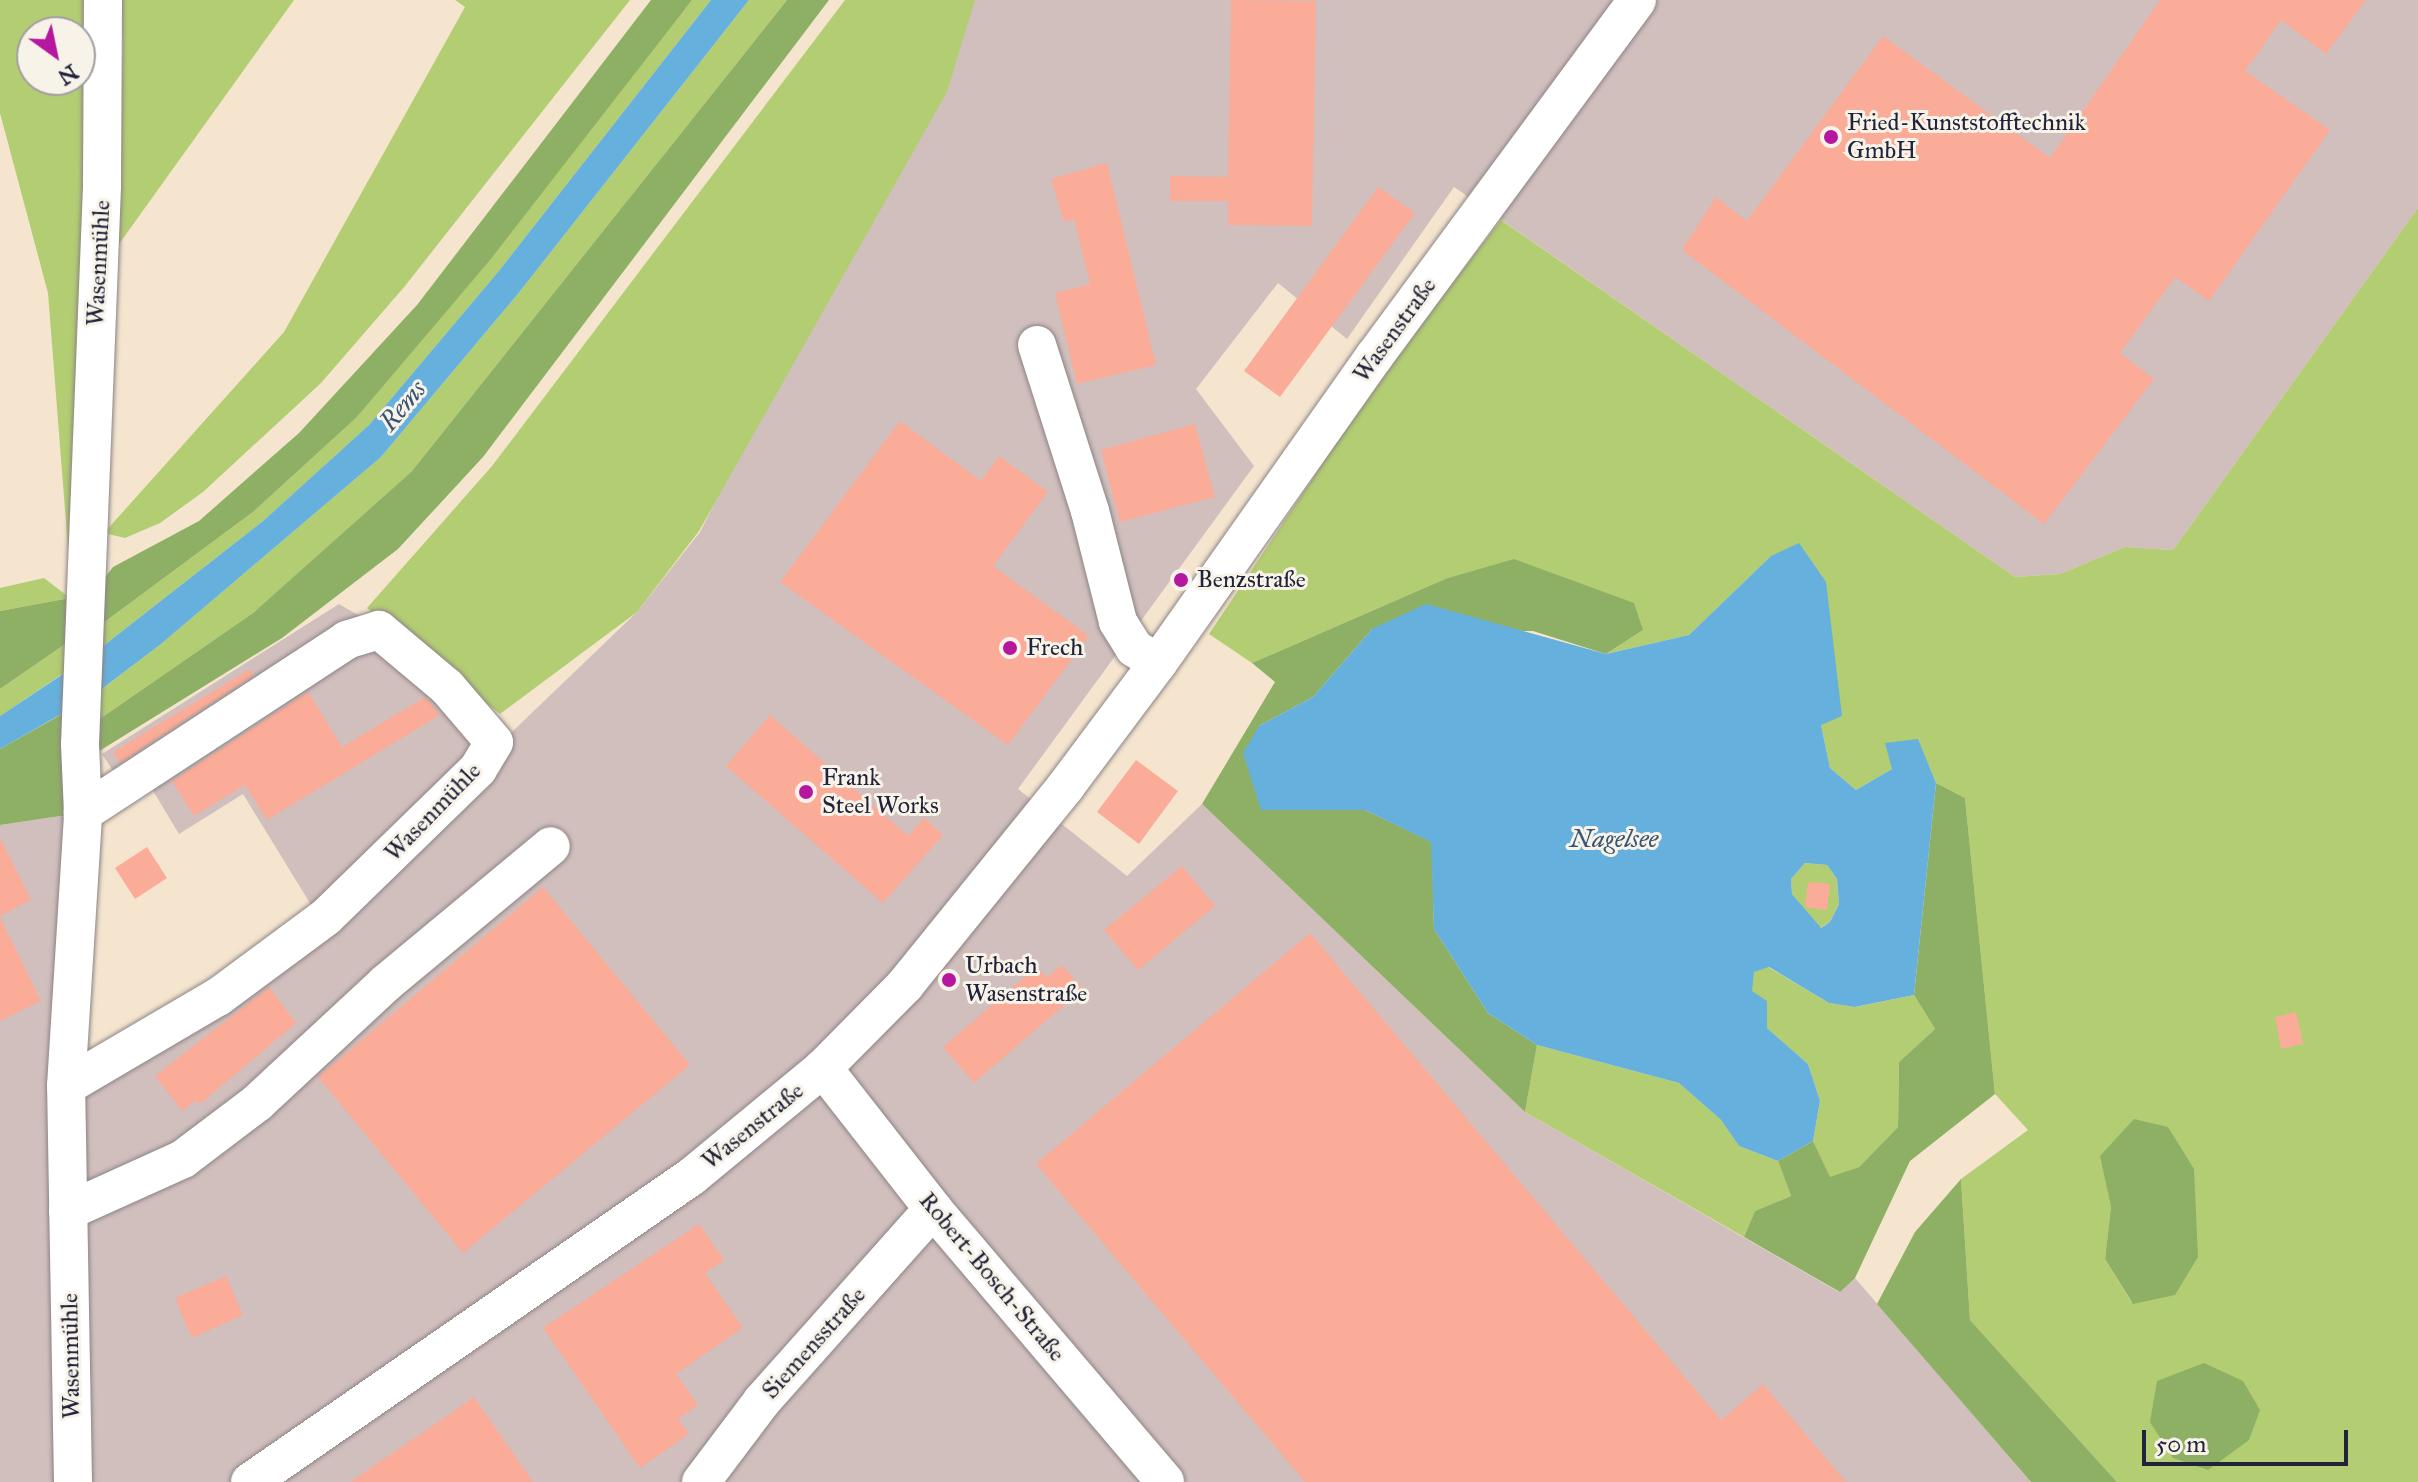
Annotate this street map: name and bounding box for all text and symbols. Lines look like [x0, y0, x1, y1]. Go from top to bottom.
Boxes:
north arrow [16, 16, 96, 96]
text: N [53, 58, 83, 91]
place label: Fried-Kunststofftechnik GmbH [1847, 109, 2086, 165]
marker: Fried-Kunststofftechnik GmbH [1822, 128, 1840, 146]
street label: Wasenmühle [81, 199, 117, 327]
street label: Wasenstraße [1347, 272, 1443, 388]
water label: Rems [373, 375, 433, 437]
place label: Benzstraße [1197, 566, 1306, 594]
marker: Benzstraße [1172, 571, 1190, 589]
place label: Frech [1026, 634, 1083, 662]
marker: Frech [1001, 639, 1019, 657]
street label: Wasenmühle [379, 757, 487, 867]
place label: Frank Steel Works [822, 764, 939, 820]
marker: Frank Steel Works [797, 783, 815, 801]
water label: Nagelsee [1570, 823, 1658, 855]
place label: Urbach Wasenstraße [965, 952, 1087, 1008]
marker: Urbach Wasenstraße [940, 971, 958, 989]
street label: Wasenstraße [696, 1076, 810, 1176]
street label: Robert-Bosch-Straße [913, 1187, 1071, 1367]
street label: Siemensstraße [756, 1281, 872, 1405]
street label: Wasenmühle [56, 1293, 86, 1419]
scale bar [2146, 1414, 2352, 1464]
text: 50 m [2156, 1429, 2206, 1459]

